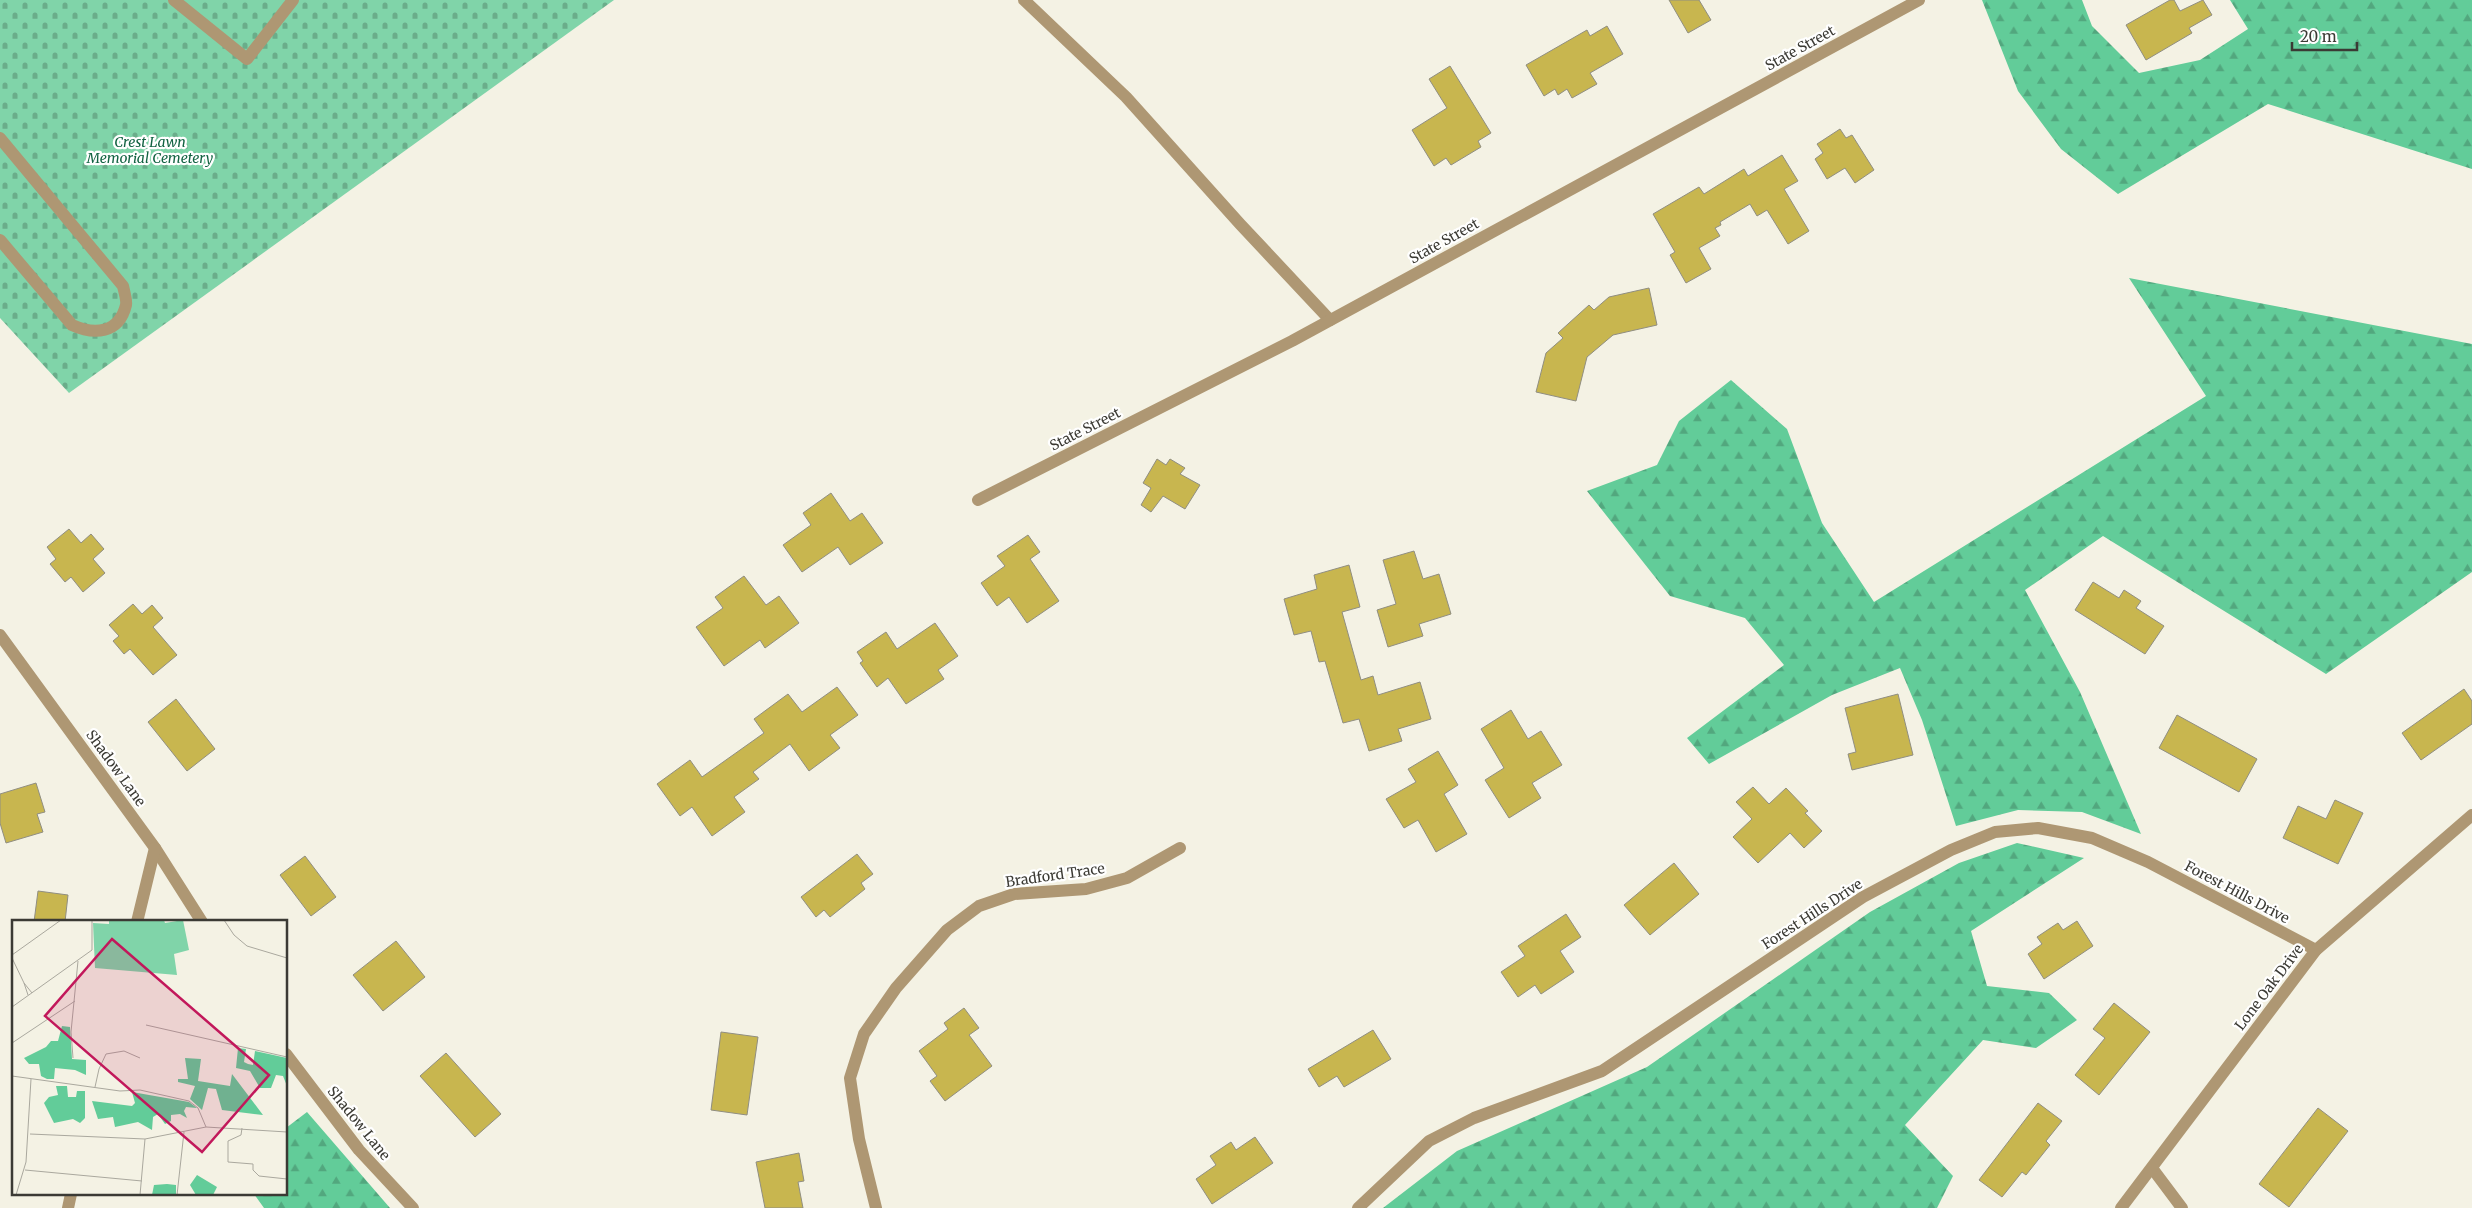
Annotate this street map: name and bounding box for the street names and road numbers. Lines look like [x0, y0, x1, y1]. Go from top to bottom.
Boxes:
street label: State Street [1762, 21, 1839, 75]
street label: State Street [1406, 214, 1483, 268]
street label: State Street [1047, 403, 1124, 455]
street label: Shadow Lane [82, 726, 150, 810]
street label: Forest Hills Drive [2182, 857, 2292, 927]
street label: Bradford Trace [1004, 859, 1106, 891]
street label: Forest Hills Drive [1758, 875, 1866, 953]
street label: Lone Oak Drive [2231, 940, 2307, 1034]
street label: Shadow Lane [324, 1082, 394, 1164]

